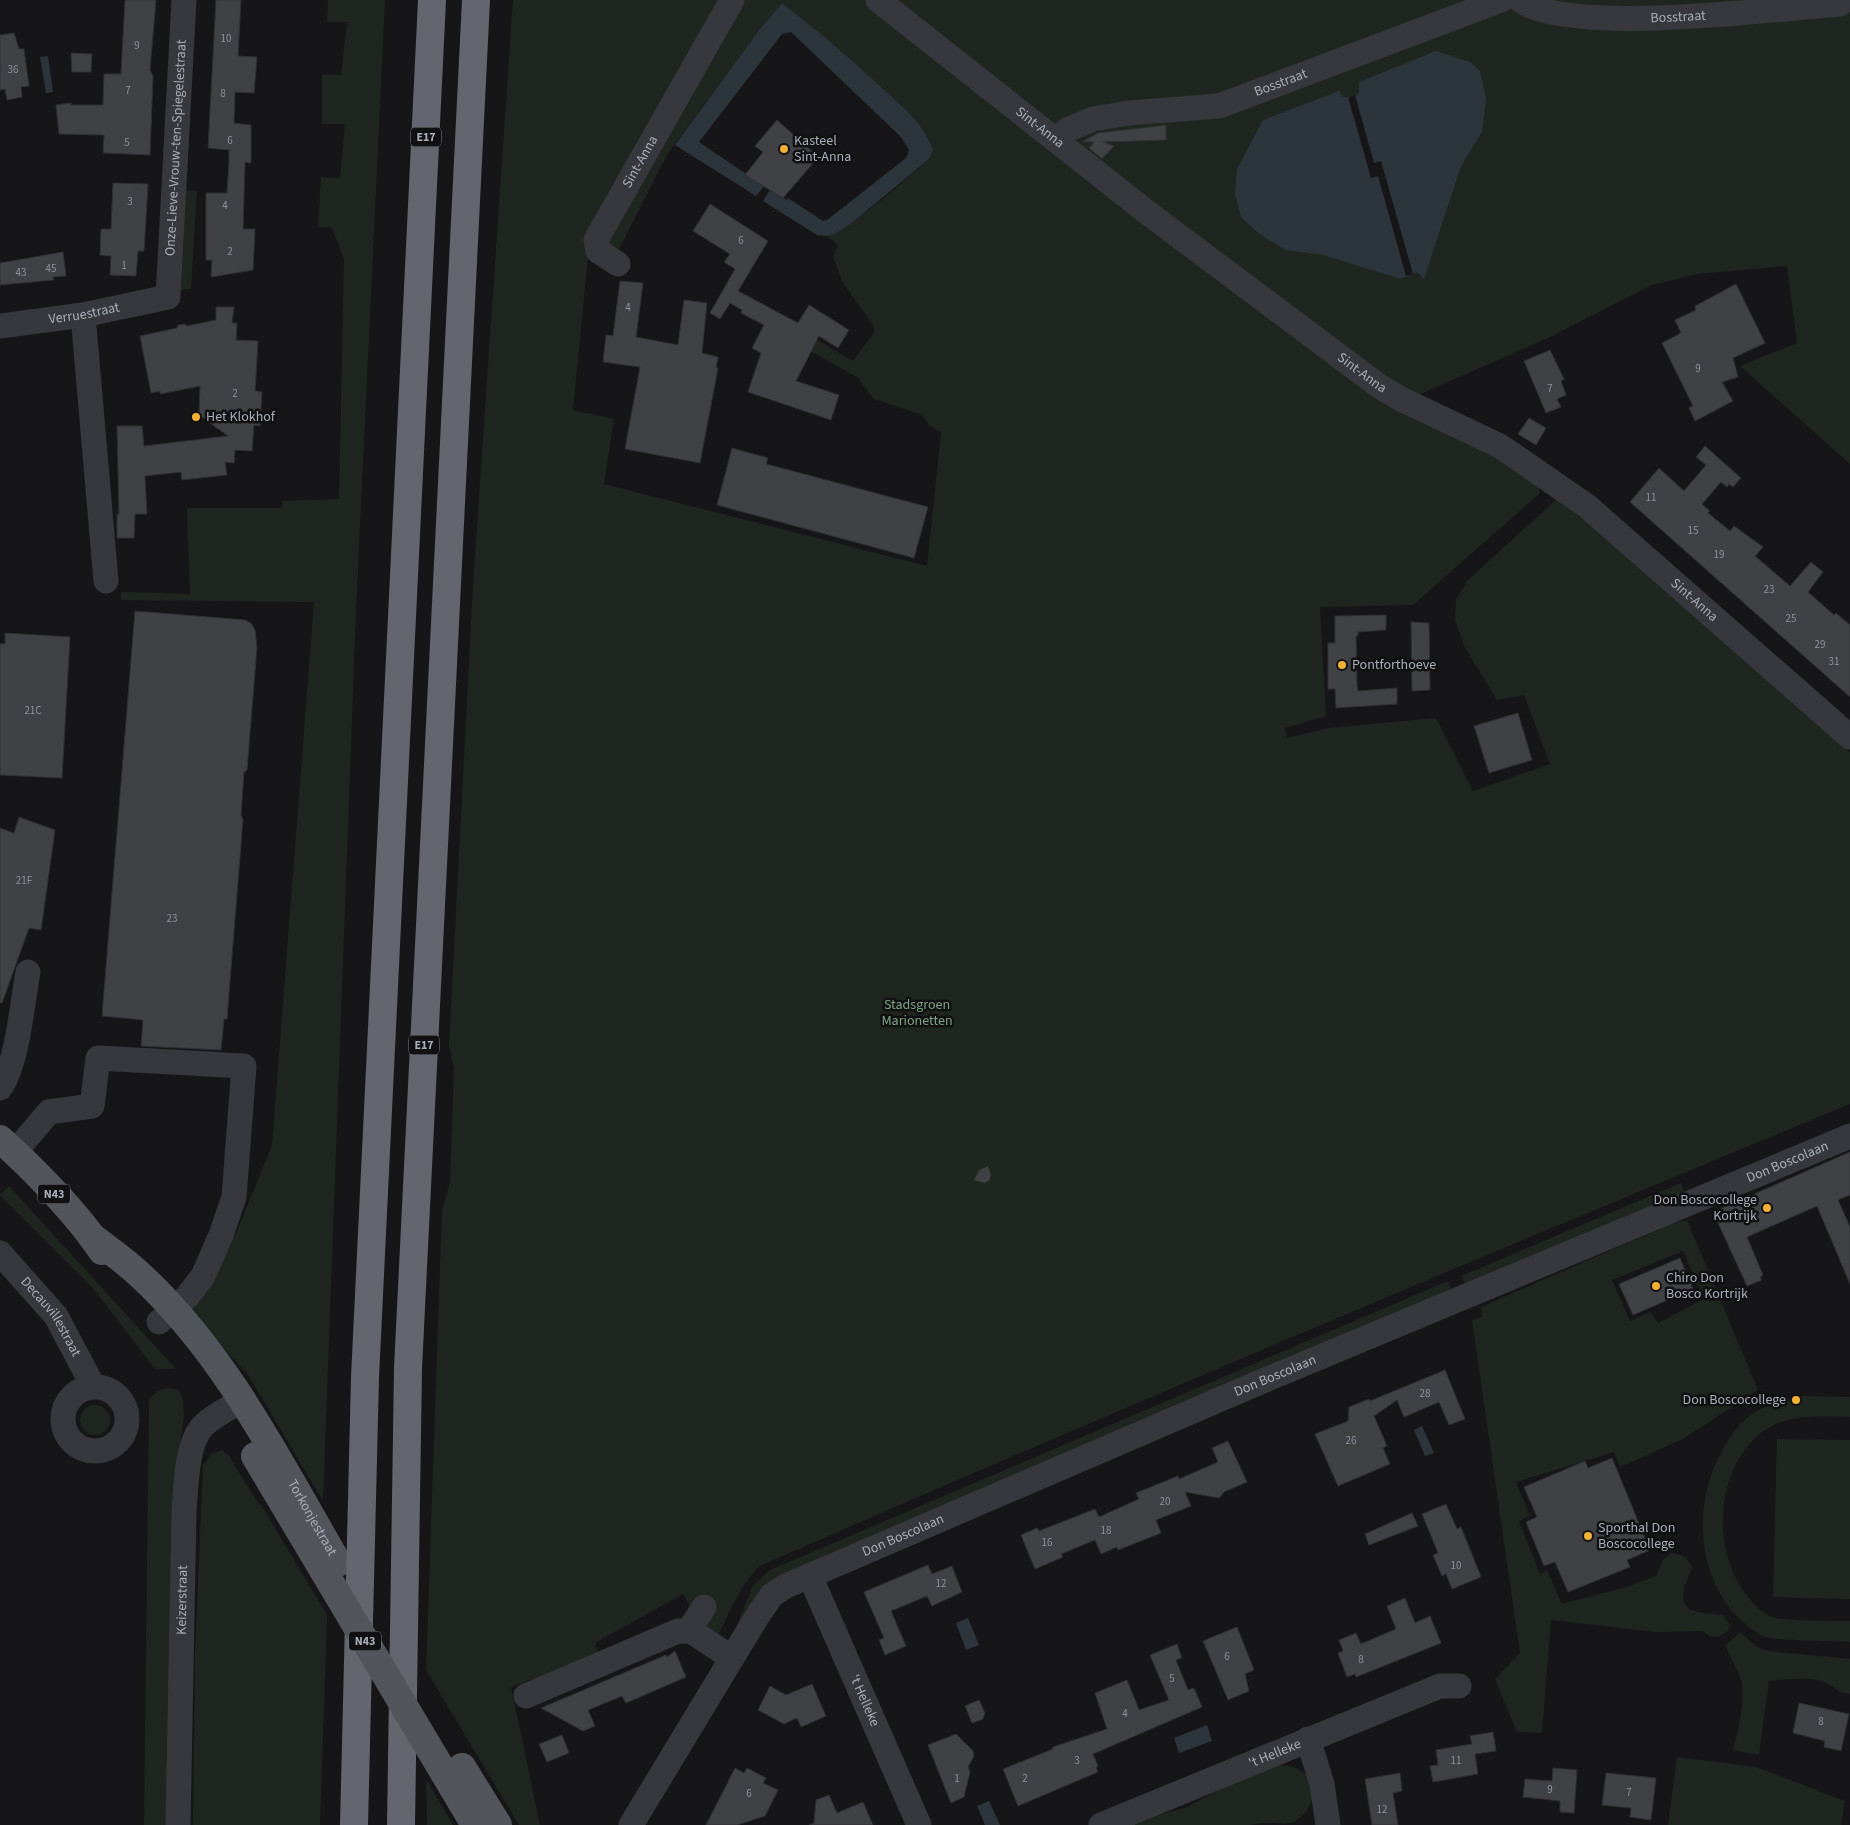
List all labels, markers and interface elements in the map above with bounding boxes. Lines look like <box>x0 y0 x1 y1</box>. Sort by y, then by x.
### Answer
street label: Bosstraat <box>1650 6 1707 28</box>
house number: 10 <box>221 31 231 46</box>
house number: 9 <box>134 38 140 53</box>
street label: Onze-Lieve-Vrouw-ten-Spiegelestraat <box>160 39 192 257</box>
house number: 36 <box>8 62 19 77</box>
street label: Bosstraat <box>1251 64 1310 102</box>
house number: 7 <box>125 83 131 98</box>
house number: 8 <box>220 86 226 101</box>
street label: Sint-Anna <box>1011 102 1068 153</box>
road number: E17 <box>411 128 441 146</box>
place label: Kasteel Sint-Anna <box>794 131 851 167</box>
street label: Sint-Anna <box>618 132 663 192</box>
house number: 6 <box>227 133 233 148</box>
house number: 5 <box>124 135 130 150</box>
marker: Kasteel Sint-Anna <box>778 143 790 155</box>
house number: 3 <box>127 194 133 209</box>
house number: 4 <box>222 198 228 213</box>
house number: 6 <box>738 233 744 248</box>
house number: 2 <box>227 244 233 259</box>
house number: 1 <box>121 258 127 273</box>
house number: 45 <box>46 261 56 276</box>
house number: 43 <box>16 265 26 280</box>
street label: Verruestraat <box>47 297 122 329</box>
house number: 4 <box>625 300 631 315</box>
street label: Sint-Anna <box>1333 348 1390 398</box>
house number: 9 <box>1695 361 1701 376</box>
house number: 7 <box>1547 381 1553 396</box>
house number: 2 <box>232 386 238 401</box>
place label: Het Klokhof <box>206 407 276 427</box>
marker: Het Klokhof <box>190 411 202 423</box>
house number: 11 <box>1646 490 1656 505</box>
house number: 15 <box>1688 523 1698 538</box>
house number: 19 <box>1714 547 1724 562</box>
street label: Sint-Anna <box>1666 574 1722 627</box>
house number: 23 <box>1764 582 1774 597</box>
house number: 25 <box>1786 611 1796 626</box>
house number: 29 <box>1815 637 1825 652</box>
house number: 31 <box>1829 654 1839 669</box>
place label: Pontforthoeve <box>1352 655 1436 675</box>
marker: Pontforthoeve <box>1336 659 1348 671</box>
house number: 21C <box>24 703 42 718</box>
house number: 21F <box>16 873 33 888</box>
house number: 23 <box>167 911 177 926</box>
park label: Stadsgroen Marionetten <box>881 995 953 1031</box>
road number: E17 <box>409 1036 439 1054</box>
street label: Don Boscolaan <box>1743 1136 1832 1188</box>
road number: N43 <box>38 1184 70 1204</box>
place label: Don Boscocollege Kortrijk <box>1654 1190 1757 1226</box>
marker: Don Boscocollege Kortrijk <box>1761 1202 1773 1214</box>
place label: Chiro Don Bosco Kortrijk <box>1666 1268 1748 1304</box>
street label: Decauvillestraat <box>16 1272 86 1361</box>
marker: Chiro Don Bosco Kortrijk <box>1650 1280 1662 1292</box>
street label: Don Boscolaan <box>1231 1350 1320 1402</box>
house number: 28 <box>1420 1386 1431 1401</box>
place label: Don Boscocollege <box>1683 1390 1786 1410</box>
marker: Don Boscocollege <box>1790 1394 1802 1406</box>
house number: 26 <box>1346 1433 1357 1448</box>
street label: Torkonjestraat <box>282 1476 342 1560</box>
house number: 20 <box>1160 1494 1170 1509</box>
street label: Don Boscolaan <box>859 1509 947 1562</box>
place label: Sporthal Don Boscocollege <box>1598 1518 1675 1554</box>
house number: 18 <box>1101 1523 1112 1538</box>
marker: Sporthal Don Boscocollege <box>1582 1530 1594 1542</box>
house number: 16 <box>1042 1535 1053 1550</box>
house number: 10 <box>1451 1558 1461 1573</box>
street label: Keizerstraat <box>172 1565 193 1635</box>
house number: 12 <box>936 1576 946 1591</box>
road number: N43 <box>349 1632 381 1650</box>
house number: 6 <box>1224 1649 1230 1664</box>
house number: 8 <box>1358 1652 1364 1667</box>
street label: 't Helleke <box>844 1671 885 1730</box>
house number: 5 <box>1169 1671 1175 1686</box>
house number: 4 <box>1122 1706 1128 1721</box>
house number: 8 <box>1818 1714 1824 1729</box>
street label: 't Helleke <box>1246 1734 1304 1773</box>
house number: 3 <box>1074 1753 1080 1768</box>
house number: 11 <box>1451 1753 1461 1768</box>
house number: 1 <box>954 1771 960 1786</box>
house number: 2 <box>1022 1771 1028 1786</box>
house number: 9 <box>1547 1782 1553 1797</box>
house number: 7 <box>1626 1785 1632 1800</box>
house number: 6 <box>746 1786 752 1801</box>
house number: 12 <box>1377 1802 1387 1817</box>

